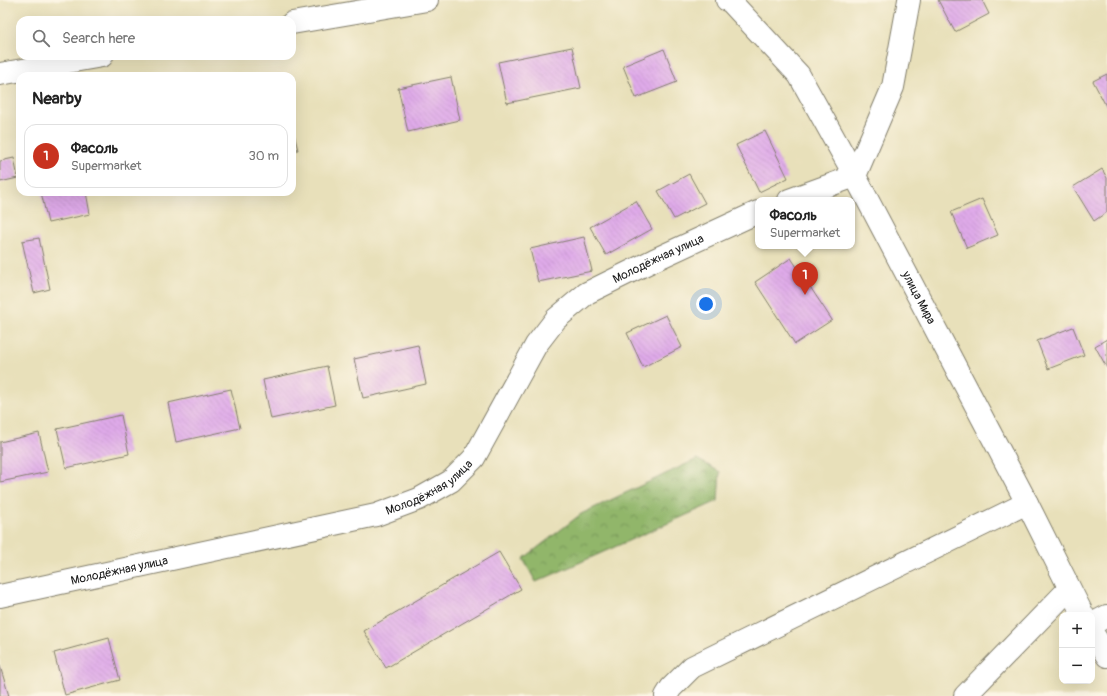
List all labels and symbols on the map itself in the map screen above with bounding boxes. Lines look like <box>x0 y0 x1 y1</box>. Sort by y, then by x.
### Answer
street label: Молодёжная улица <box>610 231 707 287</box>
pin: 1 <box>792 262 818 295</box>
street label: улица Мира <box>898 268 939 327</box>
your location <box>696 294 716 314</box>
street label: Молодёжная улица <box>384 456 476 519</box>
street label: Молодёжная улица <box>69 553 170 589</box>

